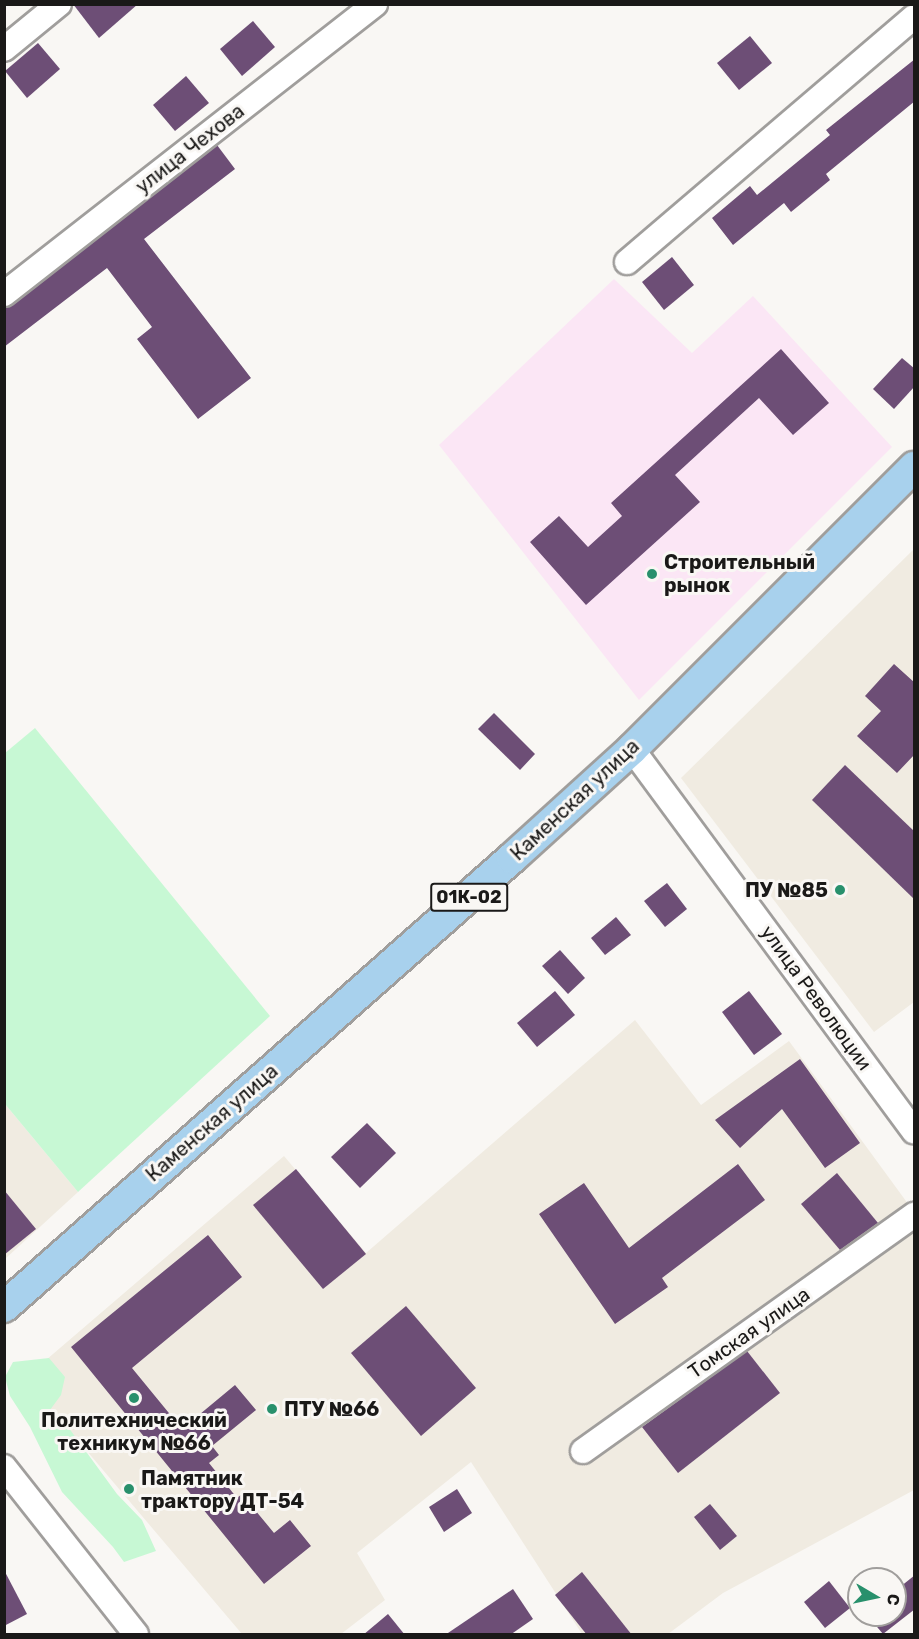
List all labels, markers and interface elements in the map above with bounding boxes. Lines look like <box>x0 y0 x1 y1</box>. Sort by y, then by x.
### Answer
street label: улица Чехова <box>131 99 249 199</box>
place label: Строительный рынок <box>664 550 815 597</box>
marker: Строительный рынок <box>645 567 659 581</box>
street label: Каменская улица <box>506 734 644 866</box>
place label: ПУ №85 <box>745 878 828 902</box>
road number: 01К-02 <box>430 882 508 912</box>
marker: ПУ №85 <box>833 883 847 897</box>
street label: улица Революции <box>755 921 877 1075</box>
street label: Каменская улица <box>141 1059 283 1187</box>
street label: Томская улица <box>684 1282 814 1384</box>
marker: Политехнический техникум №66 <box>127 1391 141 1405</box>
place label: ПТУ №66 <box>284 1397 379 1421</box>
marker: ПТУ №66 <box>265 1402 279 1416</box>
place label: Политехнический техникум №66 <box>41 1408 227 1455</box>
place label: Памятник трактору ДТ-54 <box>141 1466 304 1513</box>
marker: Памятник трактору ДТ-54 <box>122 1482 136 1496</box>
north arrow <box>847 1567 907 1627</box>
text: С <box>883 1593 904 1607</box>

